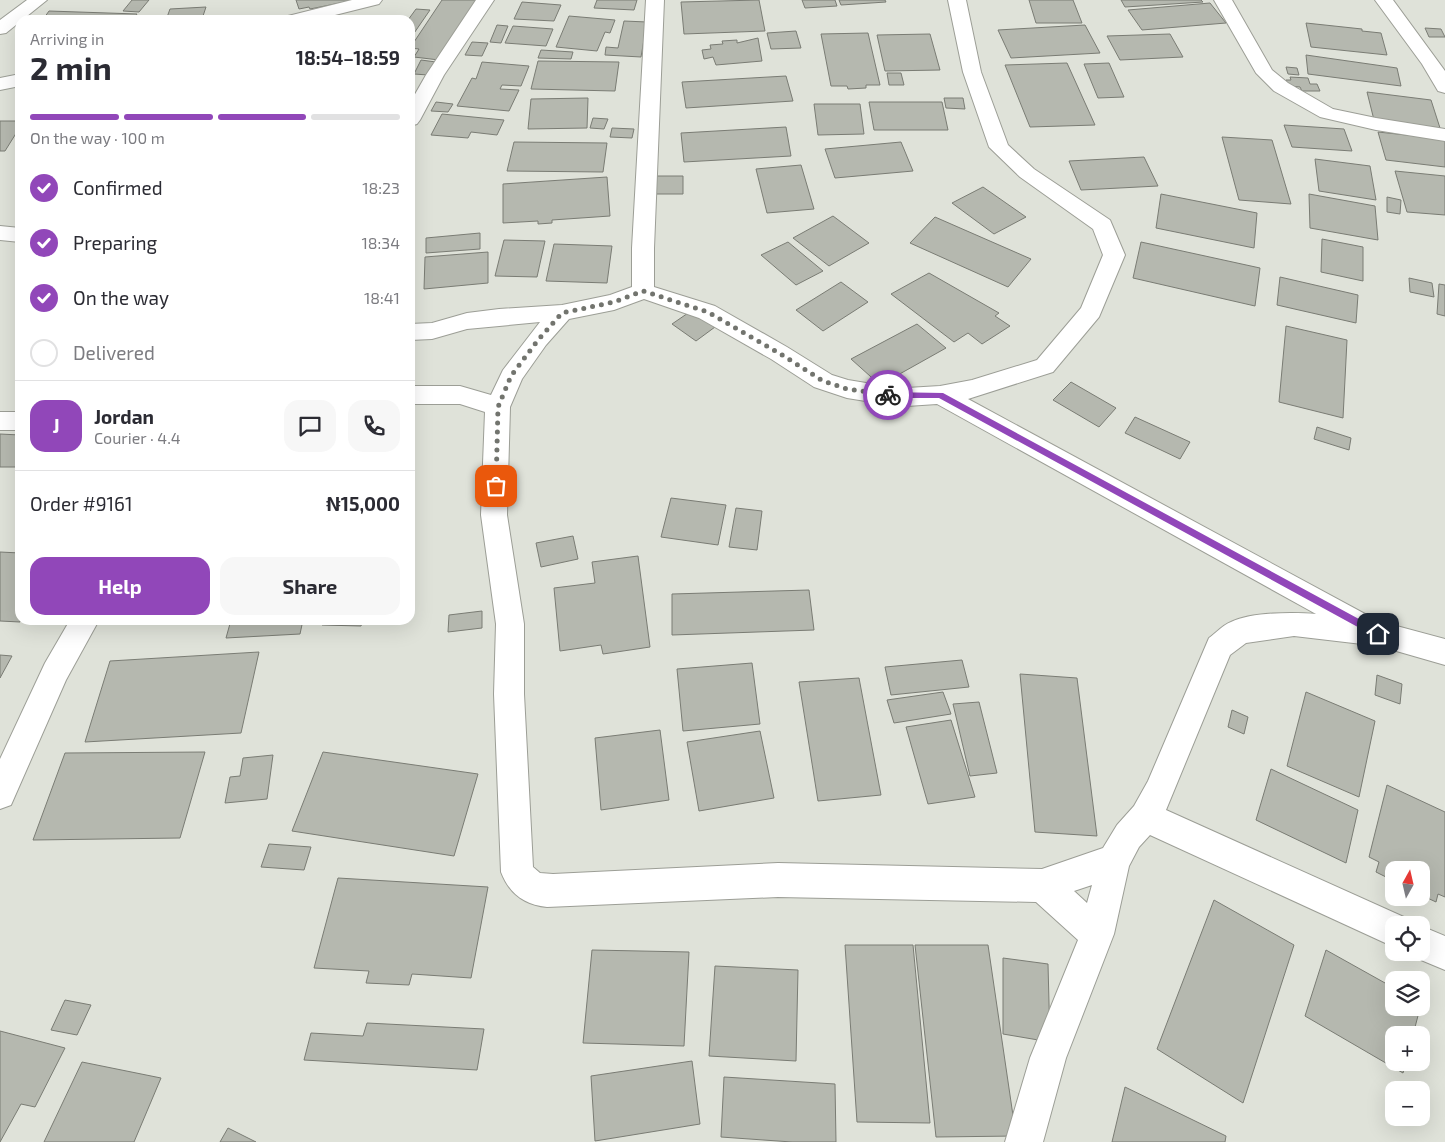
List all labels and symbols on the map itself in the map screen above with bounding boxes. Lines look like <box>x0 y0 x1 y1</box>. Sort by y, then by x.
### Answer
courier <box>863 370 913 420</box>
pin <box>475 465 517 507</box>
pin <box>1357 613 1399 655</box>
north arrow <box>1385 861 1430 906</box>

